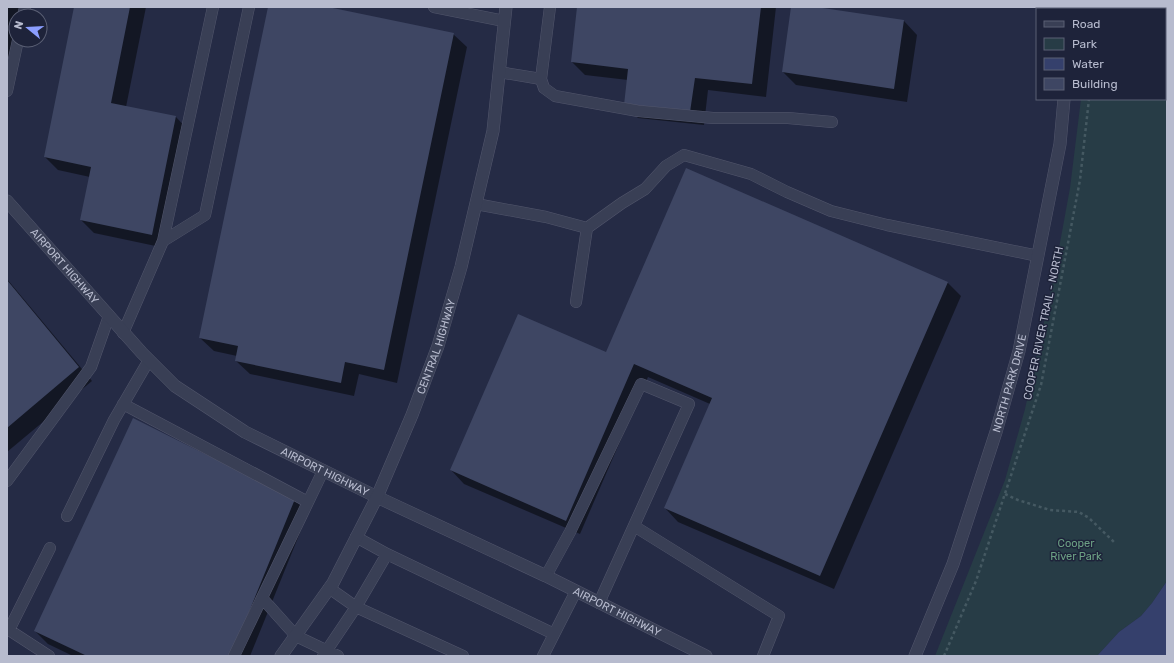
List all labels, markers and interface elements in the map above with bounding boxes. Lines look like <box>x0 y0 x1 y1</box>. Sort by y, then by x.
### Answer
north arrow <box>8 8 48 48</box>
legend <box>1036 8 1166 100</box>
text: Road <box>1072 17 1100 31</box>
text: N <box>12 19 26 31</box>
text: Park <box>1072 37 1098 51</box>
text: Water <box>1072 57 1104 71</box>
text: Building <box>1072 77 1118 91</box>
street label: AIRPORT HIGHWAY <box>27 226 101 307</box>
street label: COOPER RIVER TRAIL - NORTH <box>1021 245 1066 401</box>
street label: CENTRAL HIGHWAY <box>414 298 458 396</box>
street label: NORTH PARK DRIVE <box>990 333 1029 434</box>
street label: AIRPORT HIGHWAY <box>279 445 371 499</box>
park label: Cooper River Park <box>1050 537 1102 563</box>
street label: AIRPORT HIGHWAY <box>571 585 663 639</box>

